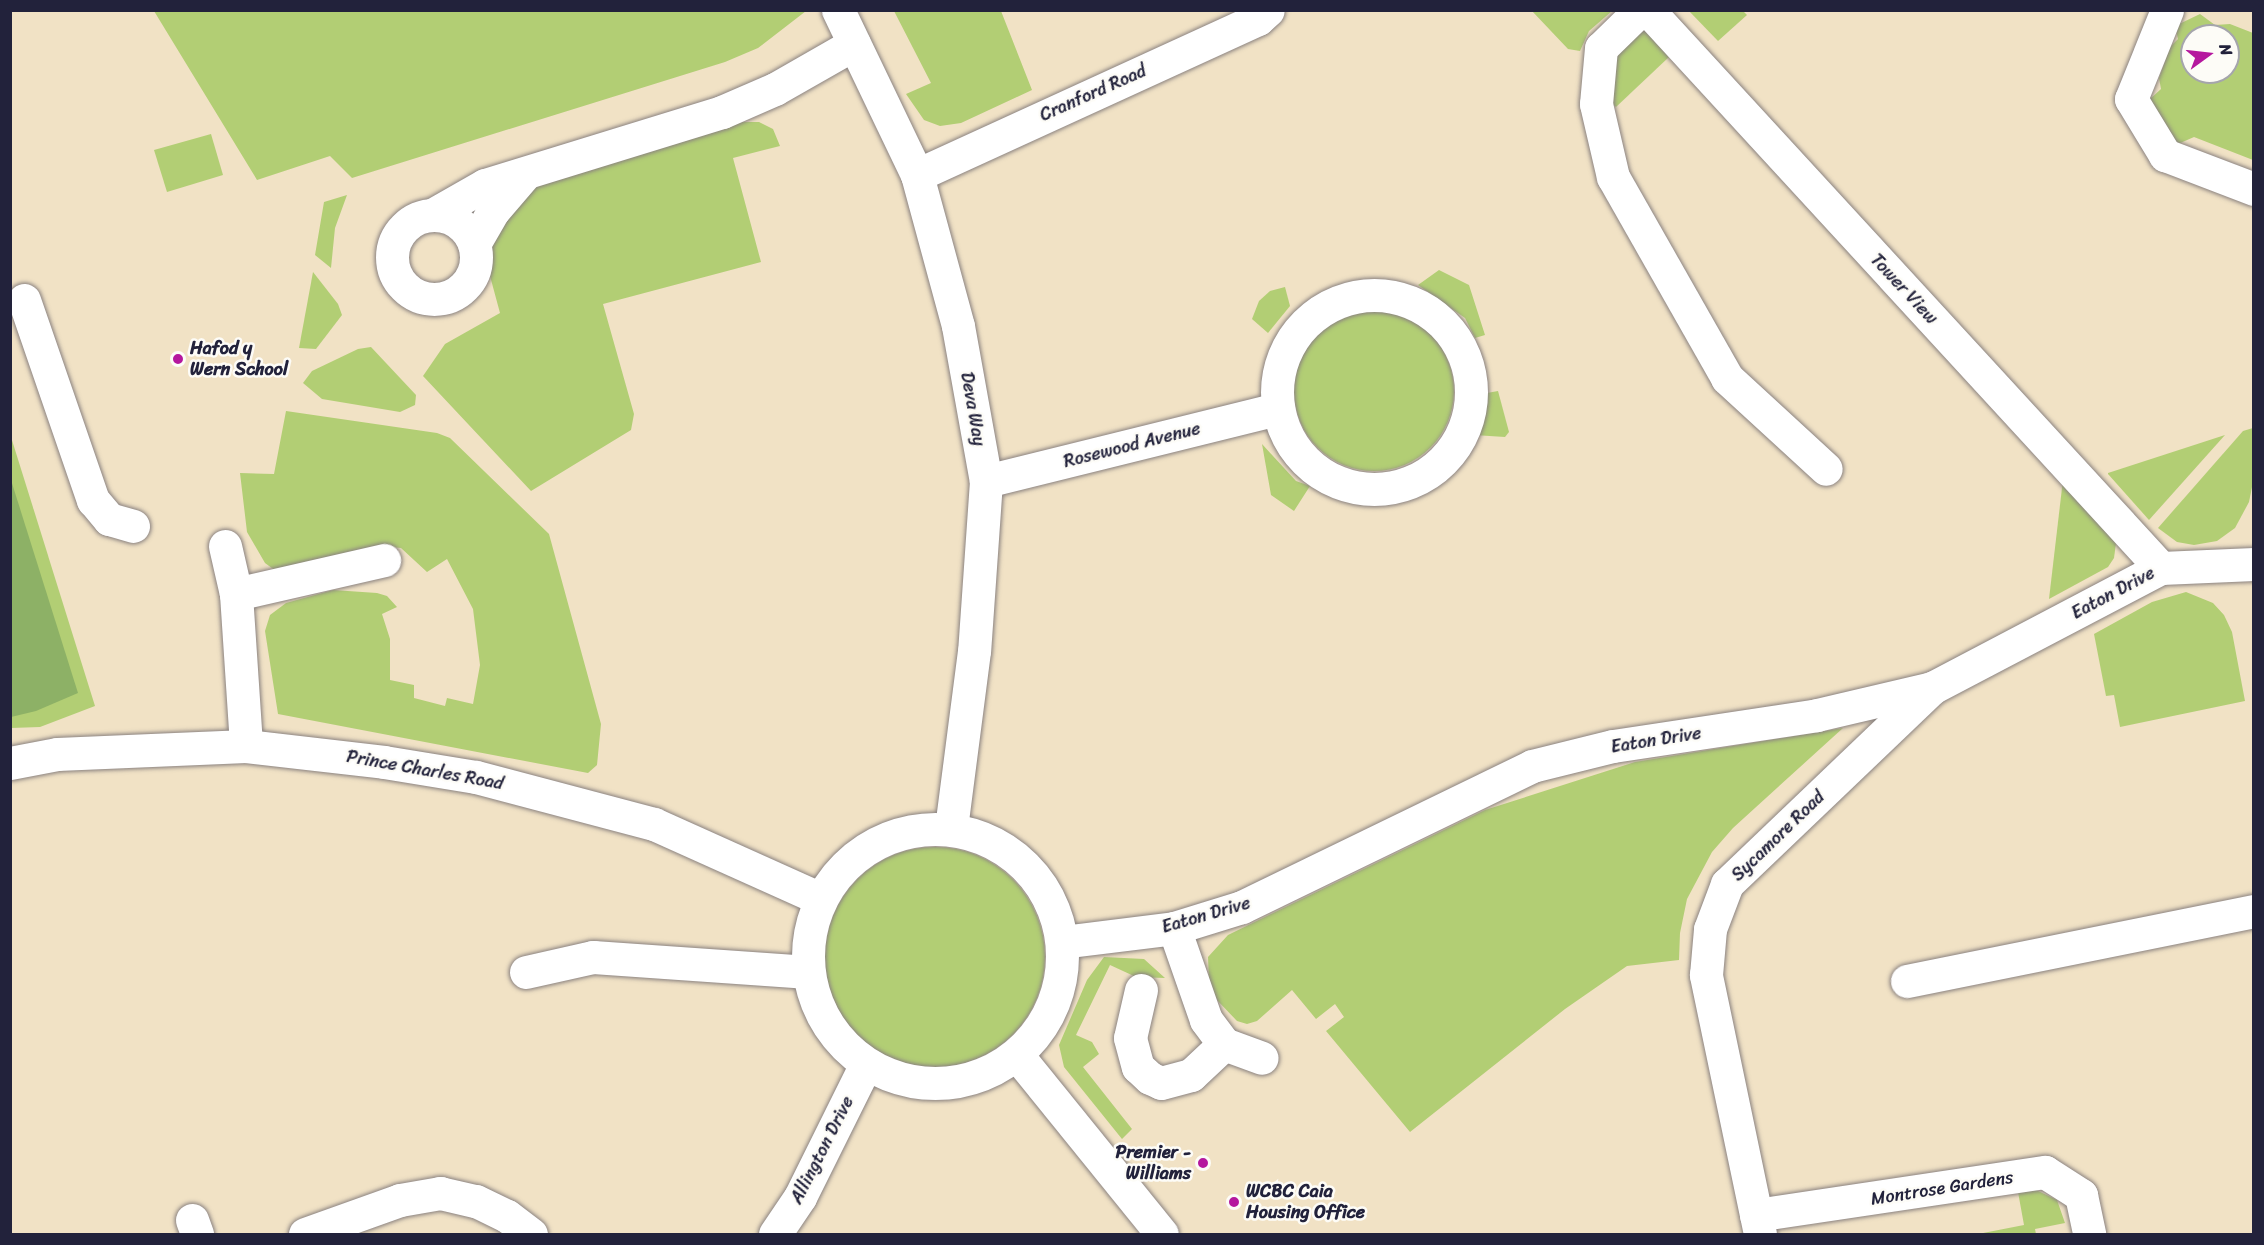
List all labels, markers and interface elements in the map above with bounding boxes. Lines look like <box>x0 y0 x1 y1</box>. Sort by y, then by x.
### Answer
north arrow <box>2180 24 2240 84</box>
text: N <box>2210 41 2241 59</box>
street label: Cranford Road <box>1036 60 1150 126</box>
street label: Tower View <box>1866 249 1942 329</box>
place label: Hafod y Wern School <box>190 338 288 380</box>
marker: Hafod y Wern School <box>171 352 185 366</box>
street label: Deva Way <box>956 371 990 447</box>
street label: Rosewood Avenue <box>1062 418 1202 472</box>
street label: Eaton Drive <box>2068 562 2158 624</box>
street label: Eaton Drive <box>1609 722 1703 758</box>
street label: Prince Charles Road <box>345 746 505 794</box>
street label: Sycamore Road <box>1727 786 1829 886</box>
street label: Eaton Drive <box>1159 892 1253 938</box>
street label: Allington Drive <box>786 1092 858 1208</box>
place label: Premier - Williams <box>1116 1142 1191 1184</box>
marker: Premier - Williams <box>1196 1156 1210 1170</box>
street label: Montrose Gardens <box>1869 1166 2015 1210</box>
place label: WCBC Caia Housing Office <box>1246 1181 1365 1224</box>
marker: WCBC Caia Housing Office <box>1227 1195 1241 1209</box>

